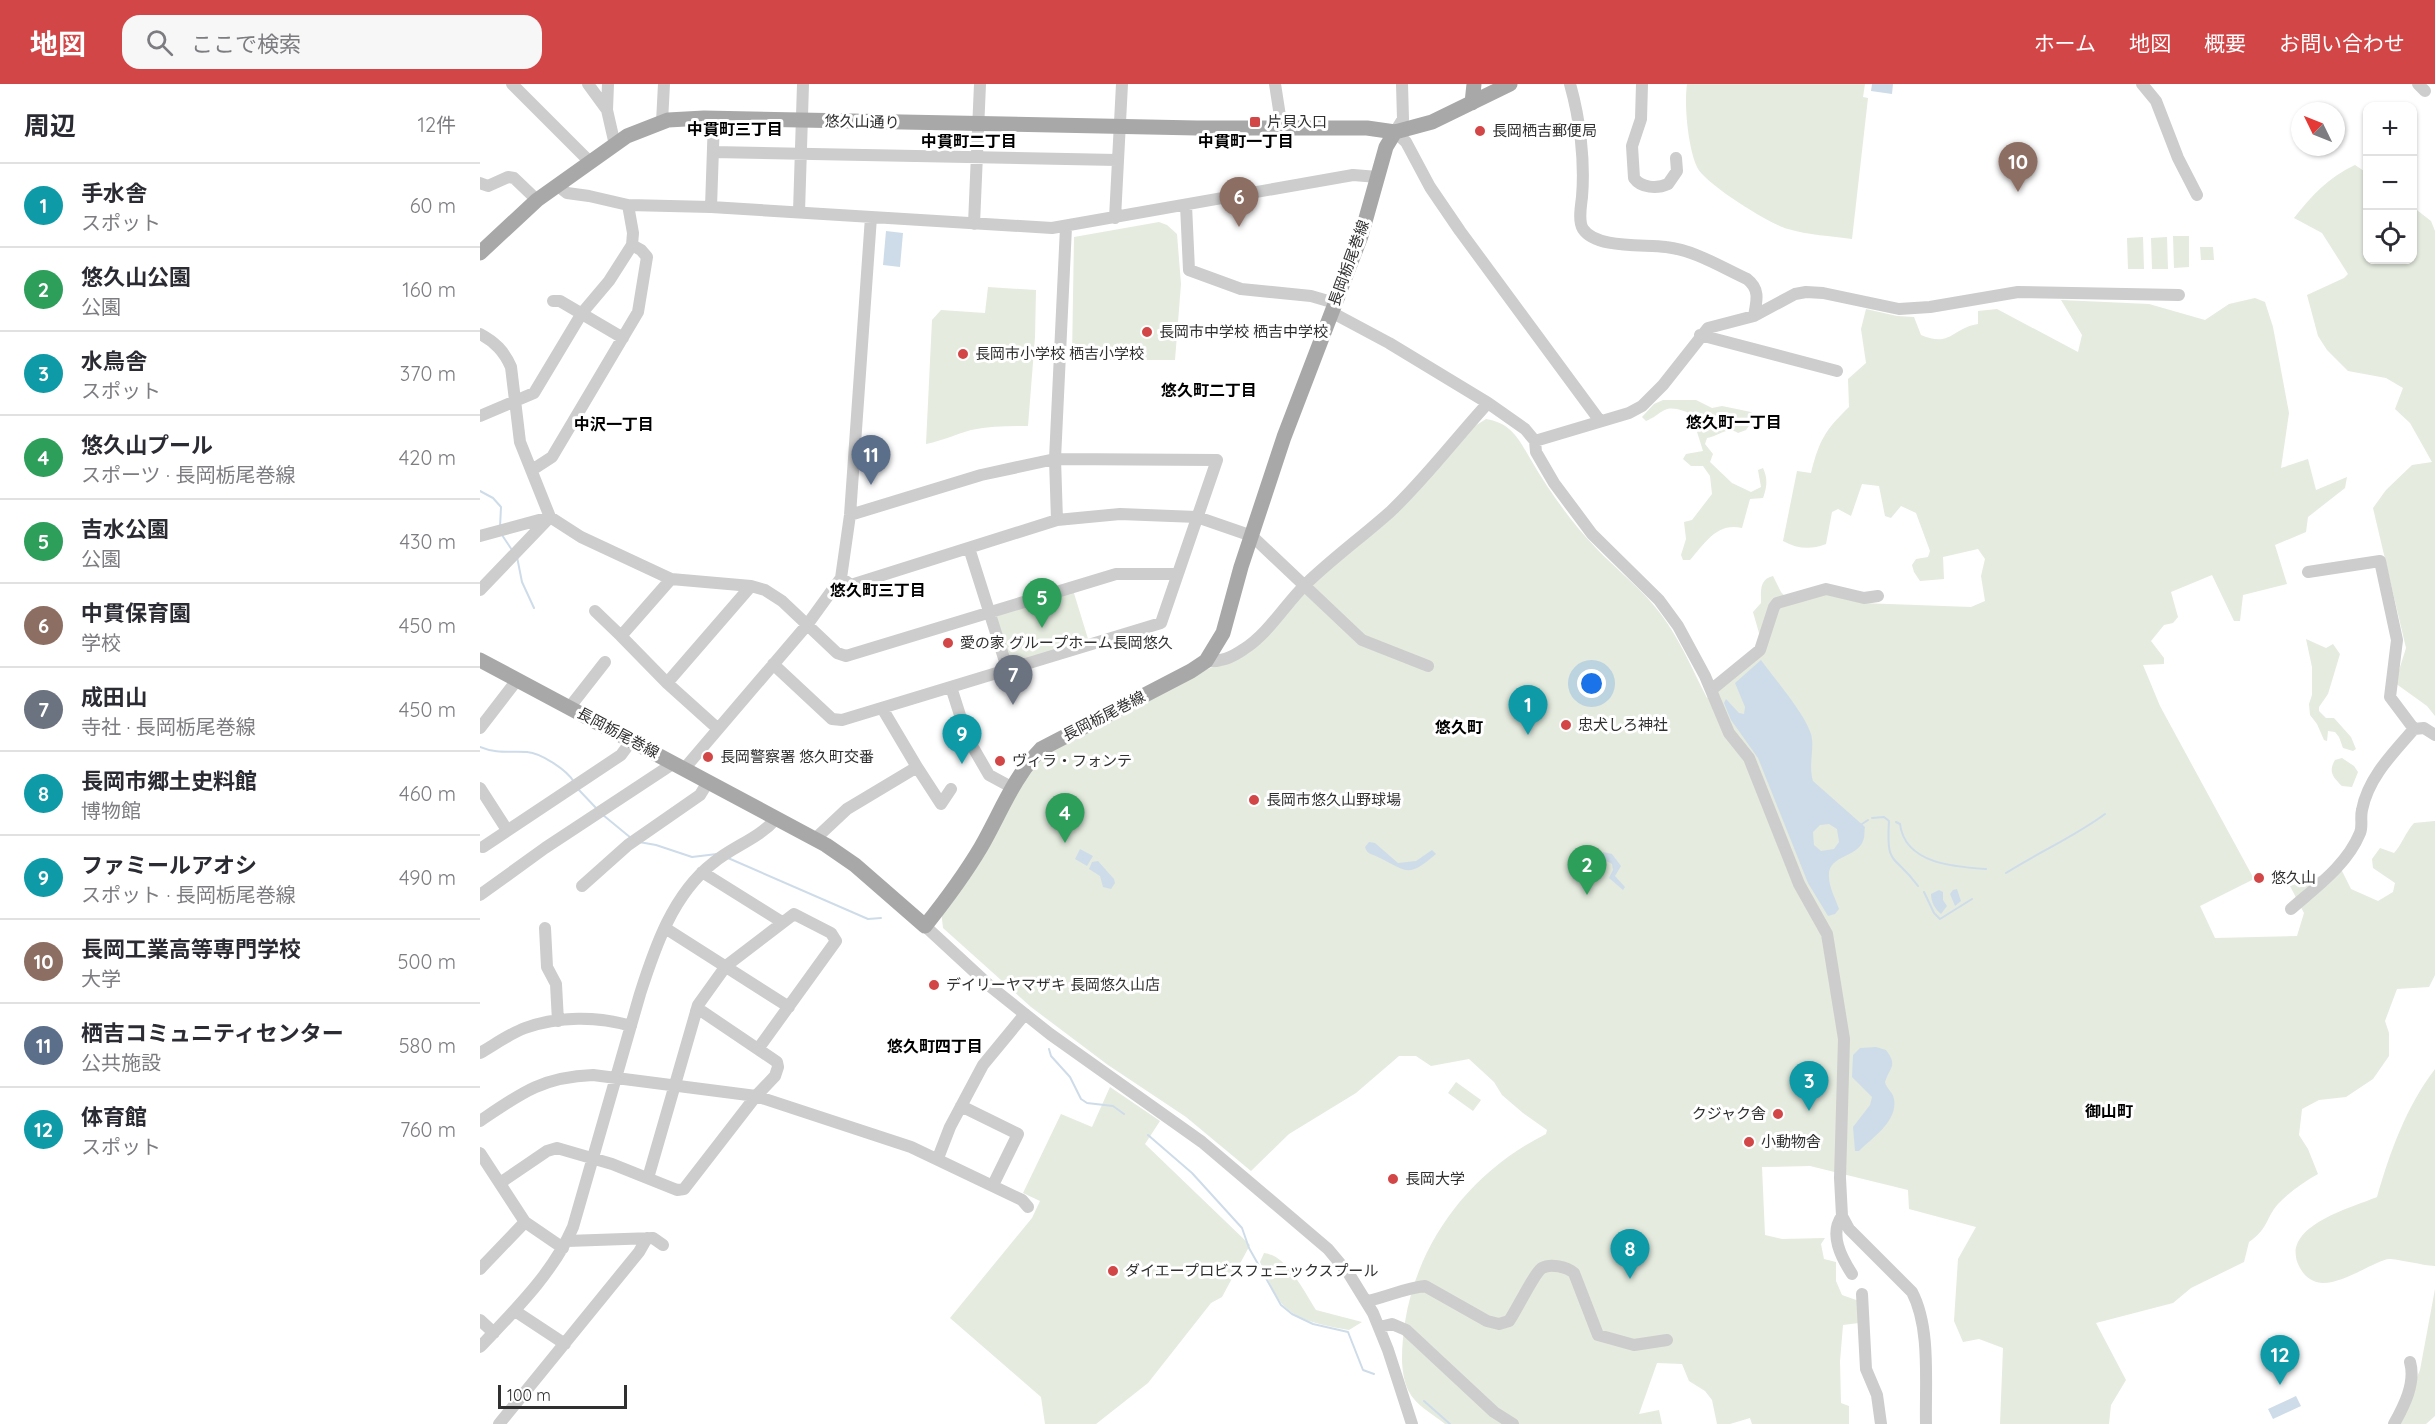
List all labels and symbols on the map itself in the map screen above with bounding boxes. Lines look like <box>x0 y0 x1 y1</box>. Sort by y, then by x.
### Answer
north arrow <box>2291 102 2345 156</box>
street label: 悠久山通り <box>824 111 900 132</box>
place label: 片貝入口 <box>1267 112 1327 131</box>
marker: 片貝入口 <box>1248 115 1262 129</box>
district label: 中貫町三丁目 <box>687 119 783 139</box>
place label: 長岡栖吉郵便局 <box>1492 121 1597 140</box>
marker: 長岡栖吉郵便局 <box>1473 124 1487 138</box>
district label: 中貫町二丁目 <box>921 131 1017 151</box>
district label: 中貫町一丁目 <box>1198 131 1294 151</box>
pin: 10 <box>1998 142 2038 192</box>
pin: 6 <box>1220 178 1258 227</box>
street label: 長岡栃尾巻線 <box>1324 217 1373 308</box>
place label: 長岡市中学校 栖吉中学校 <box>1159 322 1328 341</box>
marker: 長岡市中学校 栖吉中学校 <box>1140 325 1154 339</box>
place label: 長岡市小学校 栖吉小学校 <box>975 344 1144 363</box>
marker: 長岡市小学校 栖吉小学校 <box>956 347 970 361</box>
district label: 悠久町二丁目 <box>1161 380 1257 400</box>
district label: 悠久町一丁目 <box>1686 412 1782 432</box>
district label: 中沢一丁目 <box>574 414 654 434</box>
pin: 11 <box>852 436 890 485</box>
pin: 5 <box>1022 578 1062 628</box>
district label: 悠久町三丁目 <box>830 580 926 600</box>
place label: 愛の家 グループホーム長岡悠久 <box>960 633 1173 652</box>
marker: 愛の家 グループホーム長岡悠久 <box>941 636 955 650</box>
pin: 7 <box>994 656 1032 705</box>
your location <box>1577 669 1606 698</box>
pin: 1 <box>1508 686 1548 735</box>
street label: 長岡栃尾巻線 <box>1059 687 1148 744</box>
street label: 長岡栃尾巻線 <box>574 703 662 762</box>
pin: 9 <box>942 714 982 764</box>
place label: 忠犬しろ神社 <box>1578 715 1668 734</box>
district label: 悠久町 <box>1435 717 1483 737</box>
marker: 忠犬しろ神社 <box>1559 718 1573 732</box>
place label: 長岡警察署 悠久町交番 <box>720 747 874 766</box>
marker: 長岡警察署 悠久町交番 <box>701 750 715 764</box>
place label: ヴィラ・フォンテ <box>1012 751 1132 770</box>
marker: ヴィラ・フォンテ <box>993 754 1007 768</box>
place label: 長岡市悠久山野球場 <box>1266 790 1401 809</box>
marker: 長岡市悠久山野球場 <box>1247 793 1261 807</box>
pin: 4 <box>1046 794 1084 843</box>
pin: 2 <box>1568 846 1606 895</box>
place label: 悠久山 <box>2271 868 2316 887</box>
marker: 悠久山 <box>2252 871 2266 885</box>
place label: デイリーヤマザキ 長岡悠久山店 <box>946 975 1160 994</box>
marker: デイリーヤマザキ 長岡悠久山店 <box>927 978 941 992</box>
district label: 悠久町四丁目 <box>887 1036 983 1056</box>
pin: 3 <box>1790 1062 1828 1111</box>
district label: 御山町 <box>2085 1101 2133 1121</box>
place label: クジャク舎 <box>1692 1104 1766 1123</box>
marker: クジャク舎 <box>1771 1107 1785 1121</box>
place label: 小動物舎 <box>1761 1132 1821 1151</box>
marker: 小動物舎 <box>1742 1135 1756 1149</box>
place label: 長岡大学 <box>1405 1169 1465 1188</box>
marker: 長岡大学 <box>1386 1172 1400 1186</box>
pin: 8 <box>1610 1230 1650 1279</box>
place label: ダイエープロビスフェニックスプール <box>1125 1261 1379 1280</box>
marker: ダイエープロビスフェニックスプール <box>1106 1264 1120 1278</box>
pin: 12 <box>2260 1336 2300 1385</box>
scale bar <box>498 1382 627 1410</box>

